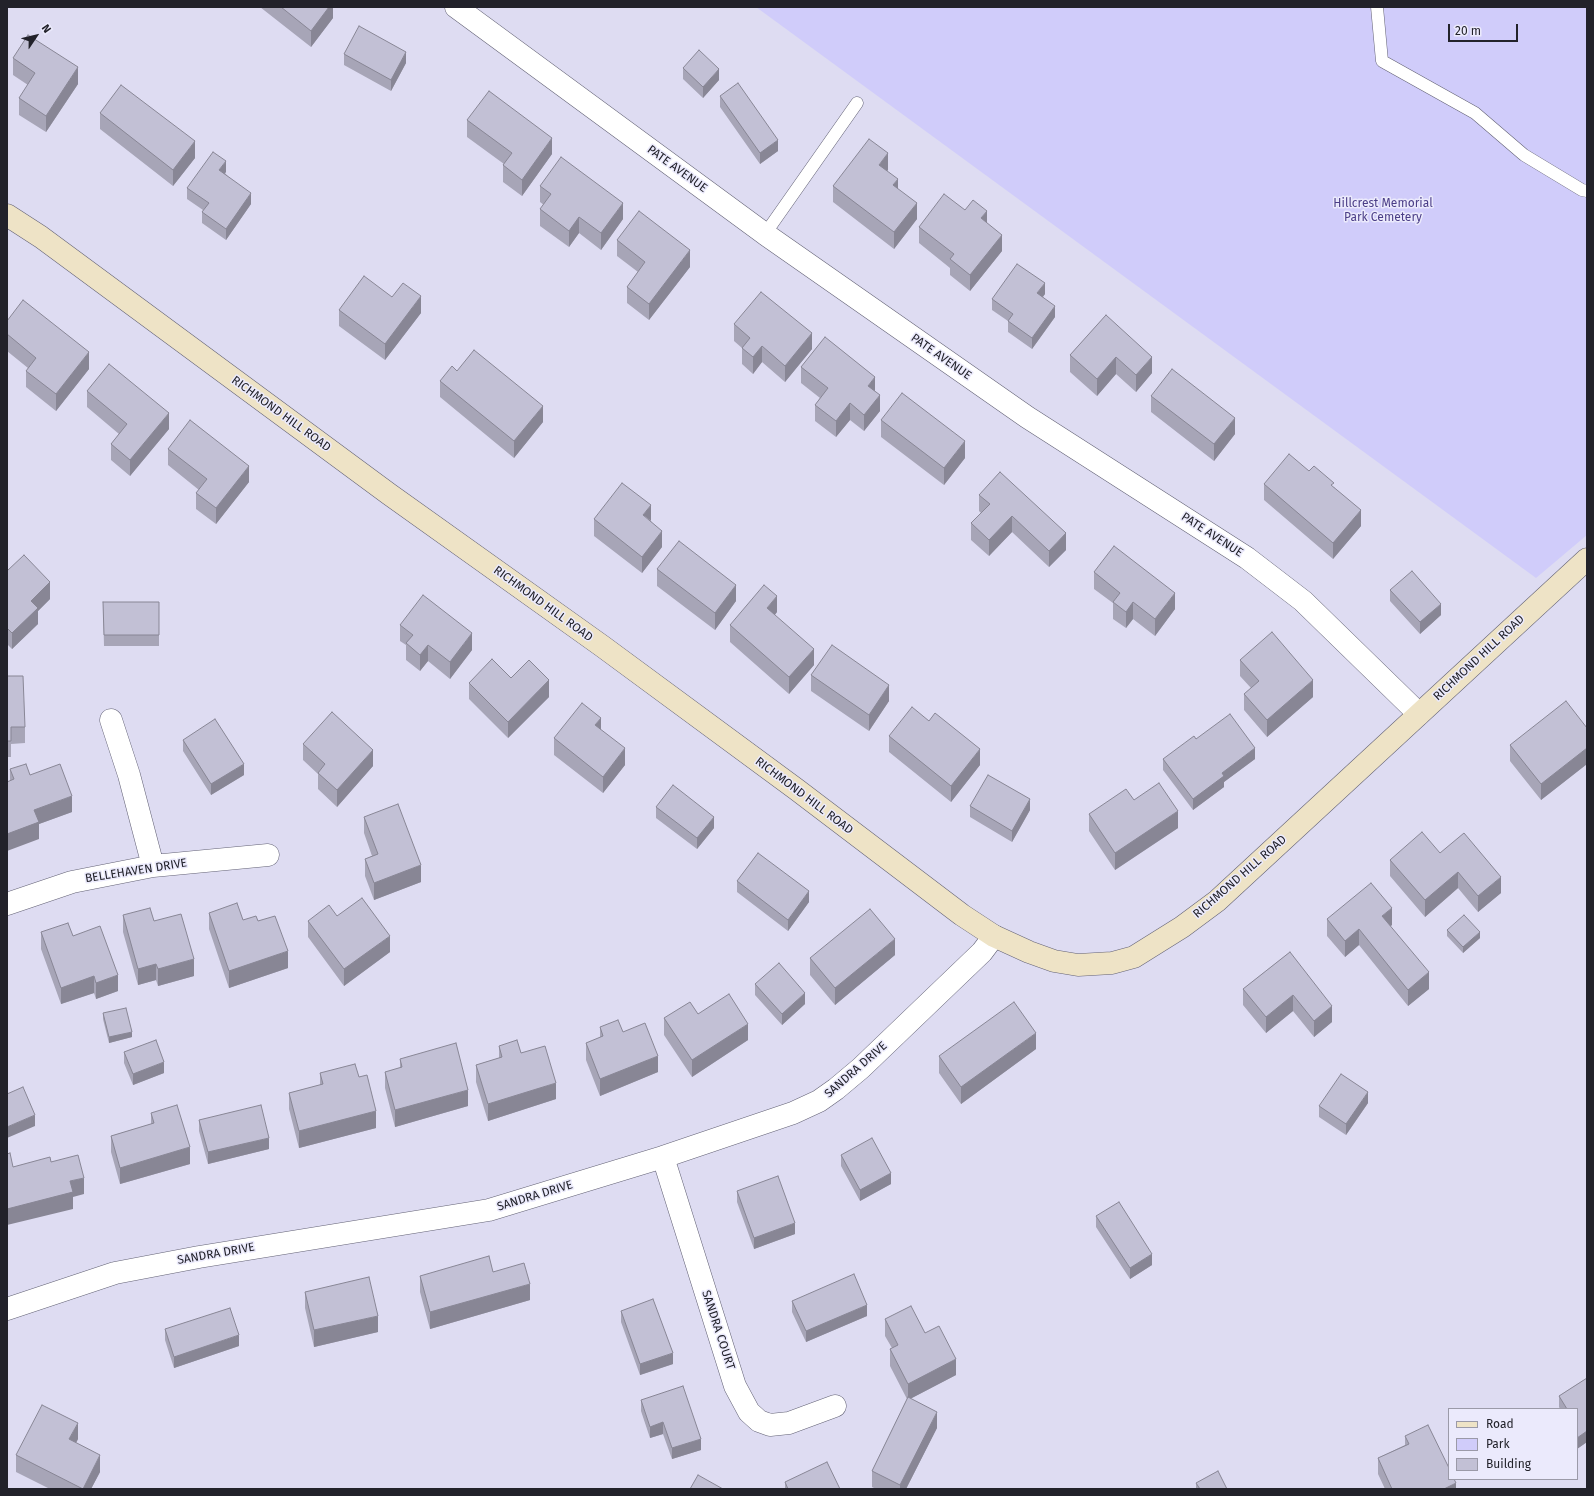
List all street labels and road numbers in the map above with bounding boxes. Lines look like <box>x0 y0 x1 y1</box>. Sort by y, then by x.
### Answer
street label: PATE AVENUE <box>644 142 710 196</box>
street label: PATE AVENUE <box>908 331 974 383</box>
street label: RICHMOND HILL ROAD <box>229 373 333 455</box>
street label: PATE AVENUE <box>1178 510 1246 560</box>
street label: RICHMOND HILL ROAD <box>491 563 595 645</box>
street label: RICHMOND HILL ROAD <box>1431 612 1527 704</box>
street label: RICHMOND HILL ROAD <box>752 754 856 838</box>
street label: RICHMOND HILL ROAD <box>1190 833 1290 921</box>
street label: BELLEHAVEN DRIVE <box>84 856 188 886</box>
street label: SANDRA DRIVE <box>822 1039 890 1101</box>
street label: SANDRA DRIVE <box>495 1178 575 1214</box>
street label: SANDRA DRIVE <box>176 1240 256 1268</box>
street label: SANDRA COURT <box>698 1289 738 1371</box>

